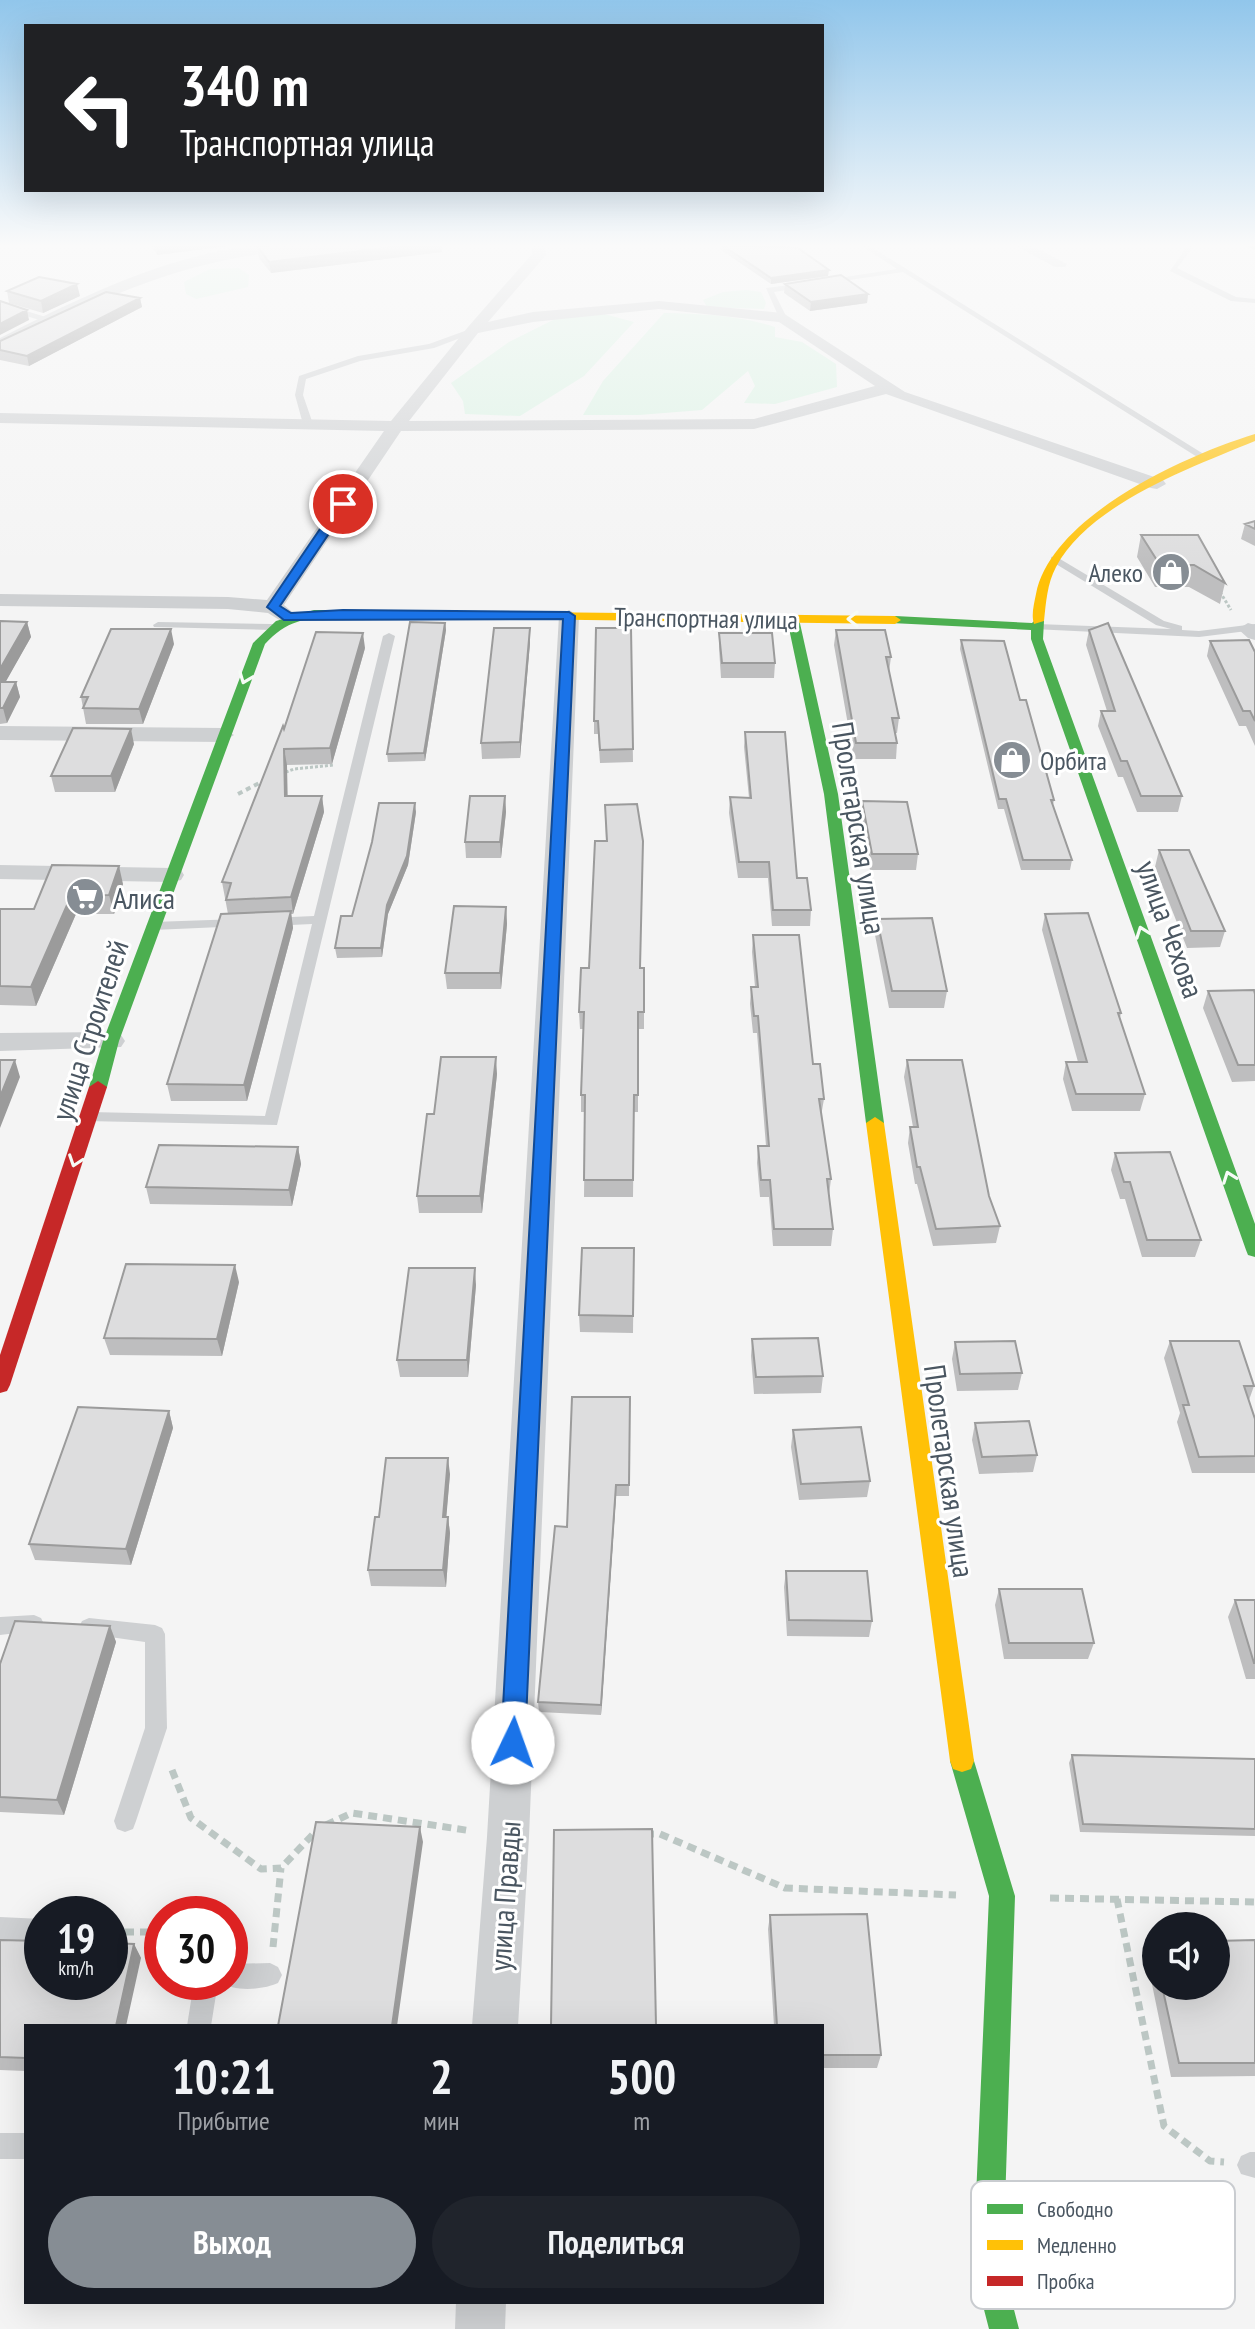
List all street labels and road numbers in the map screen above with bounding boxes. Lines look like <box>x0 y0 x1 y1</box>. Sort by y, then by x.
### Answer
street label: Транспортная улица <box>614 600 798 636</box>
street label: Пролетарская улица <box>824 719 896 937</box>
street label: улица Чехова <box>1128 855 1214 1003</box>
street label: улица Строителей <box>41 935 137 1125</box>
street label: Пролетарская улица <box>916 1362 984 1580</box>
street label: улица Правды <box>479 1820 529 1972</box>

